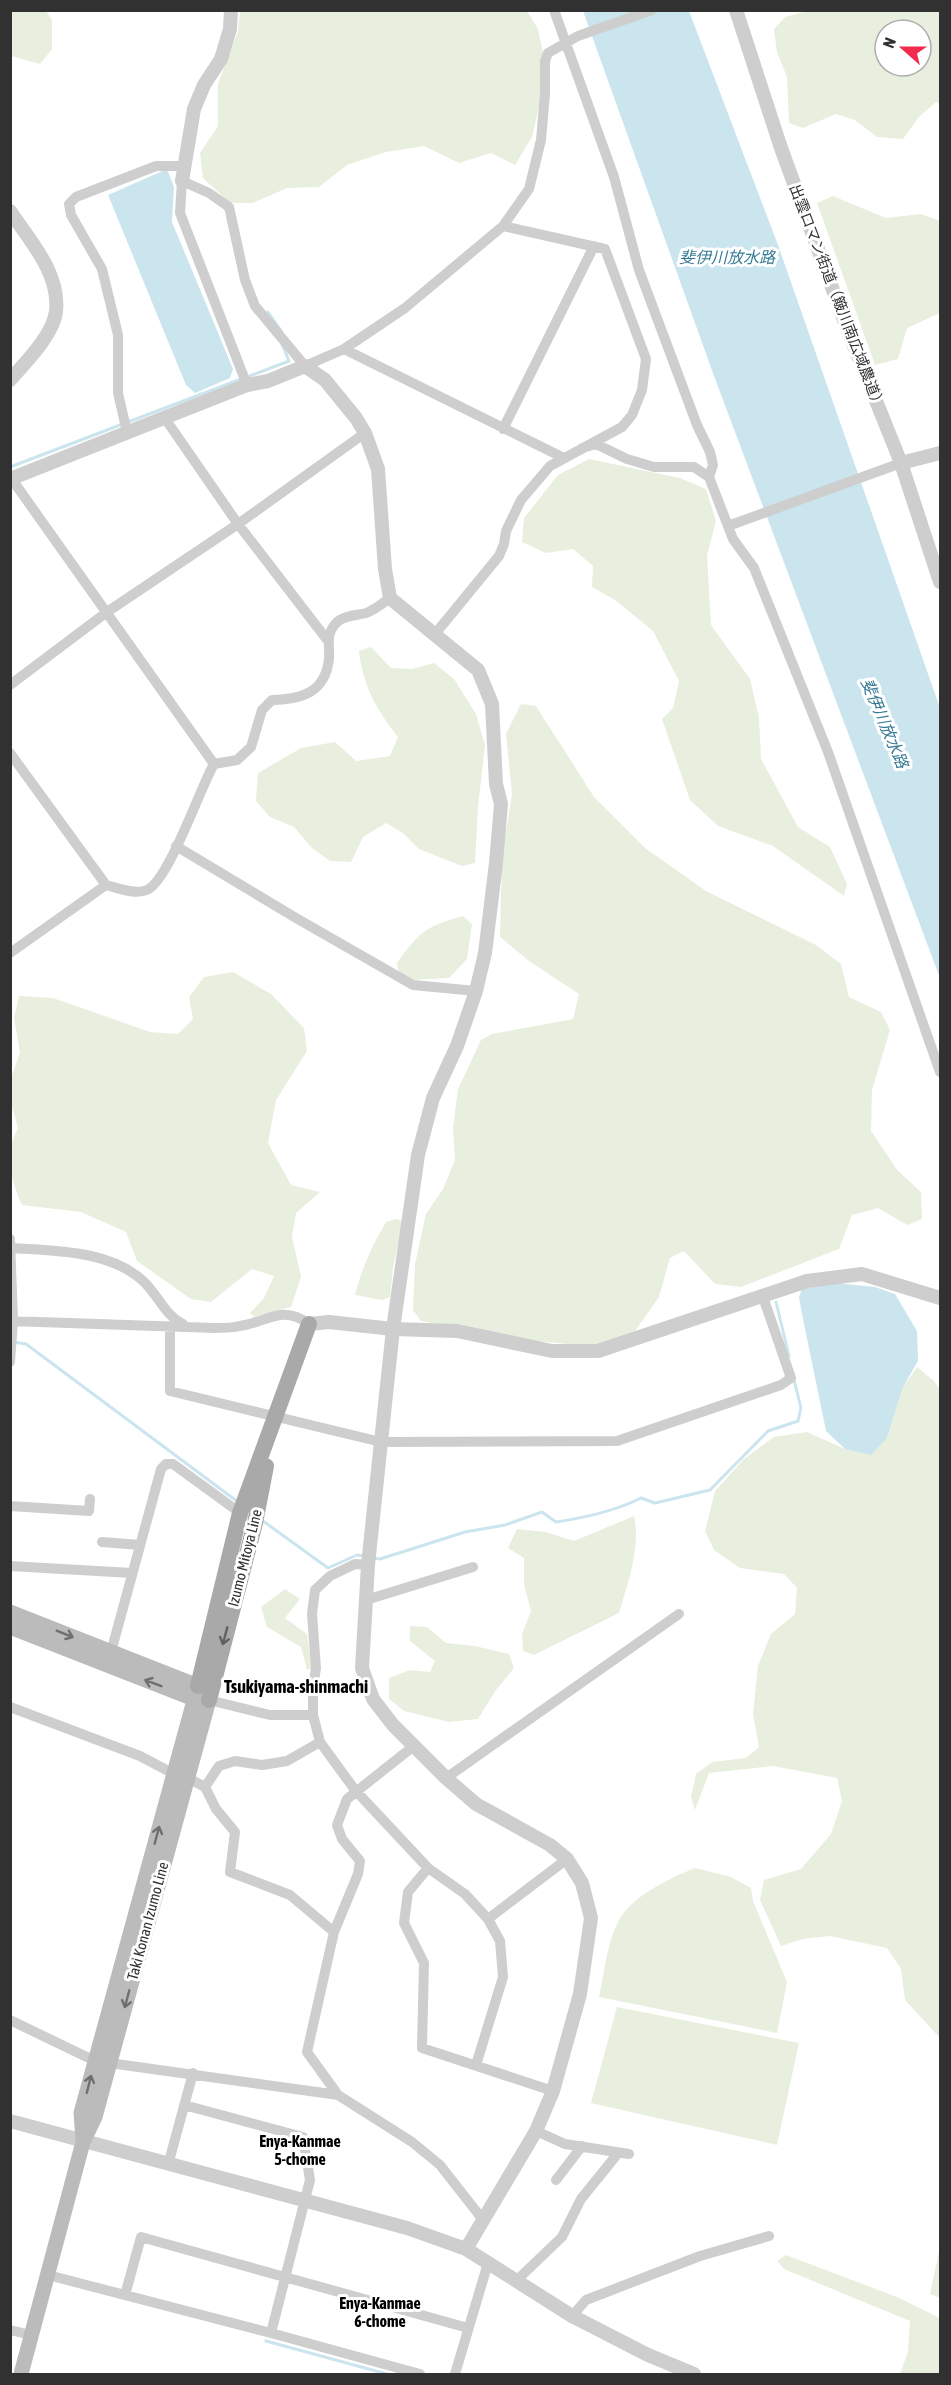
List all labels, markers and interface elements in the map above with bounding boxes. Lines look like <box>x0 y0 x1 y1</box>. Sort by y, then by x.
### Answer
north arrow <box>873 18 933 78</box>
text: N <box>879 35 899 50</box>
street label: 出雲ロマン街道（簸川南広域農道） <box>787 182 888 412</box>
water label: 斐伊川放水路 <box>679 248 777 266</box>
water label: 斐伊川放水路 <box>858 675 913 773</box>
street label: Izumo Mitoya Line <box>224 1507 265 1608</box>
one-way arrow <box>219 1626 231 1645</box>
one-way arrow <box>55 1629 74 1640</box>
district label: Tsukiyama-shinmachi <box>224 1676 368 1697</box>
one-way arrow <box>144 1677 163 1688</box>
one-way arrow <box>152 1826 163 1845</box>
street label: Taki Konan Izumo Line <box>124 1860 172 1982</box>
one-way arrow <box>121 1989 132 2008</box>
one-way arrow <box>83 2075 95 2094</box>
district label: Enya-Kanmae 5-chome <box>259 2132 341 2168</box>
district label: Enya-Kanmae 6-chome <box>339 2294 421 2330</box>

